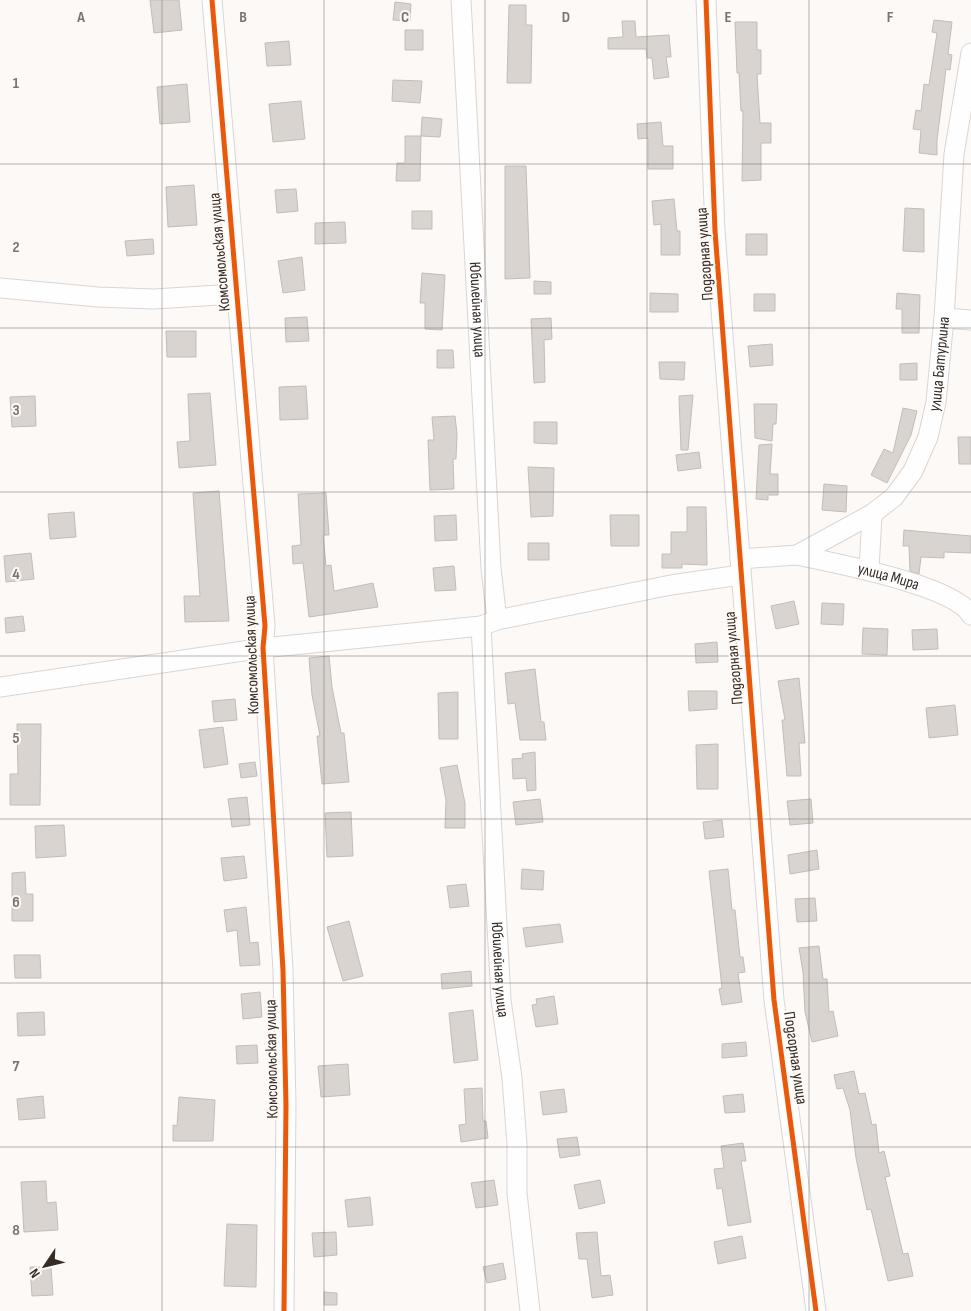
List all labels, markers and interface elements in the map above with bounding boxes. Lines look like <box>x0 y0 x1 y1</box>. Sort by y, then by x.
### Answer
text: A <box>76 8 85 27</box>
text: B <box>239 8 247 27</box>
text: C <box>401 8 409 27</box>
text: D <box>562 8 570 27</box>
text: E <box>725 8 732 27</box>
text: F <box>887 8 894 27</box>
text: 1 <box>13 74 20 93</box>
street label: Комсомольская улица <box>205 192 235 312</box>
street label: Подгорная улица <box>692 207 718 301</box>
text: 2 <box>12 238 20 257</box>
street label: Юбилейная улица <box>465 261 489 358</box>
street label: улица Батурлина <box>925 316 954 413</box>
text: 3 <box>12 401 20 420</box>
street label: улица Мира <box>856 559 922 594</box>
text: 4 <box>12 565 20 584</box>
street label: Комсомольская улица <box>240 595 264 715</box>
street label: Подгорная улица <box>720 611 748 705</box>
text: 5 <box>12 729 20 748</box>
text: 6 <box>12 893 20 912</box>
street label: Юбилейная улица <box>487 921 513 1019</box>
street label: Комсомольская улица <box>261 999 283 1119</box>
street label: Подгорная улица <box>779 1010 811 1106</box>
text: 7 <box>13 1057 20 1076</box>
text: 8 <box>12 1221 20 1240</box>
north arrow <box>20 1241 70 1291</box>
text: N <box>26 1265 44 1281</box>

